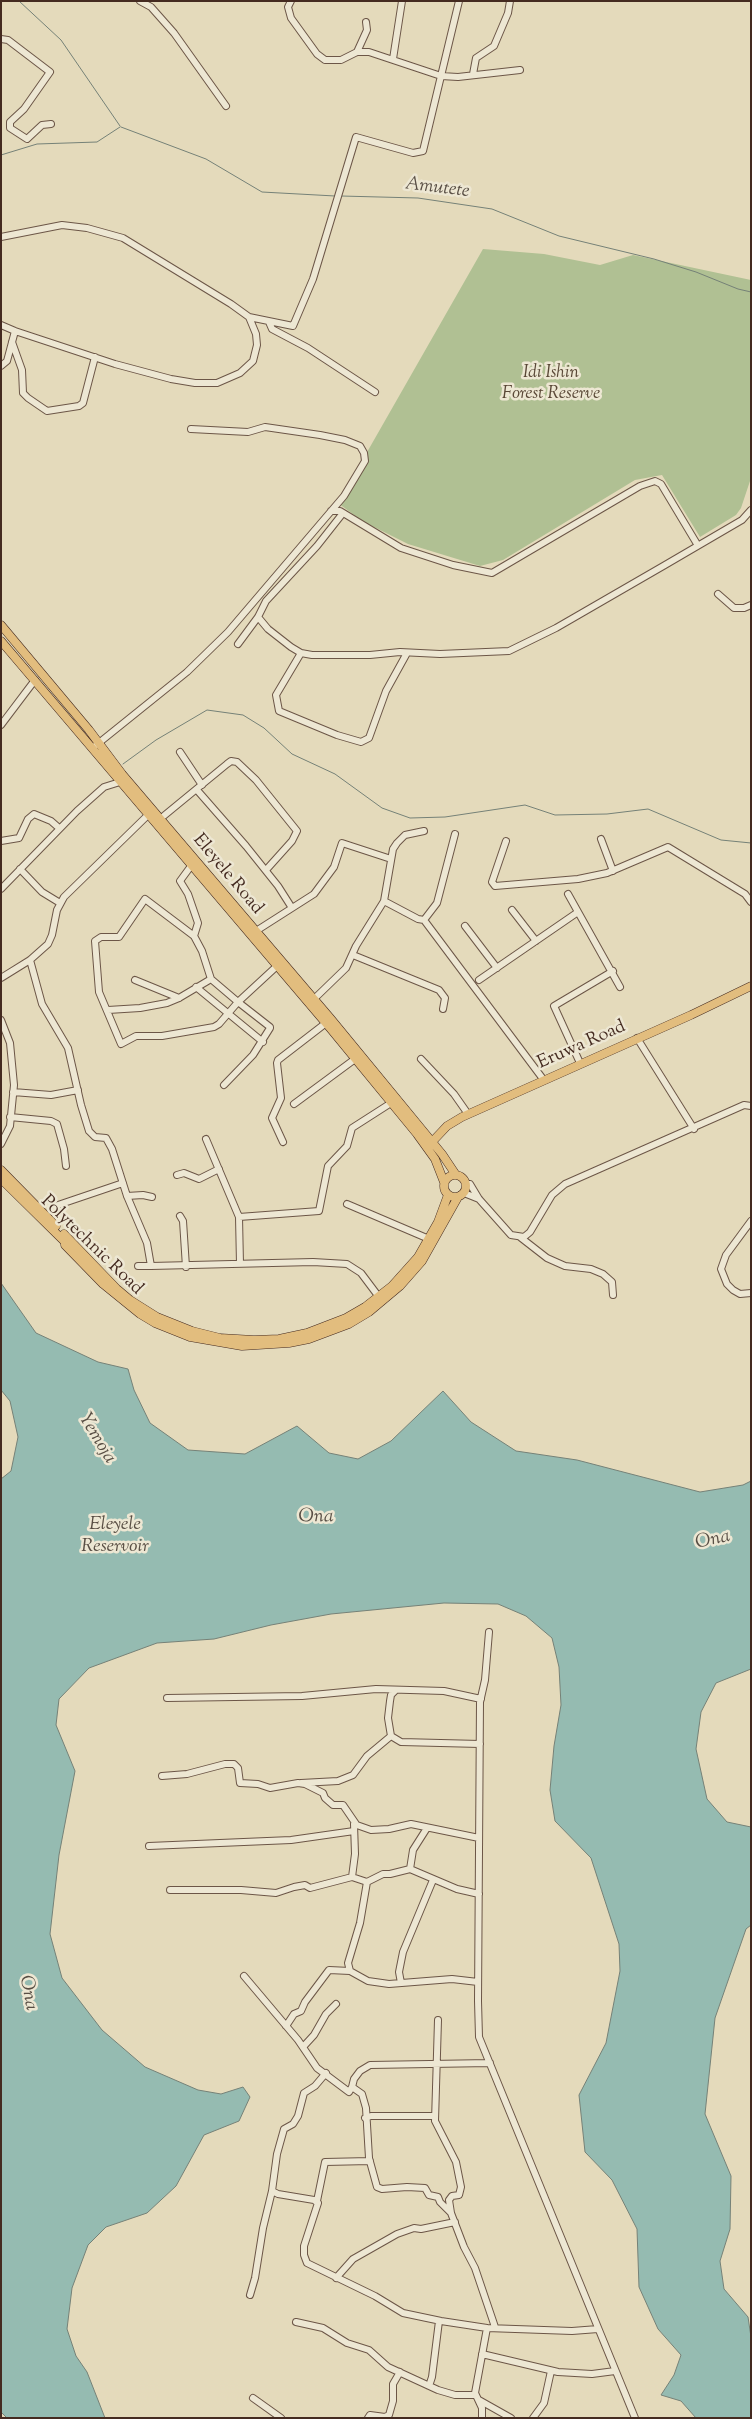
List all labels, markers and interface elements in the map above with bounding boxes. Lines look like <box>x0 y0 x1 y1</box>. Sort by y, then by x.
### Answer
water label: Amutete <box>403 174 471 204</box>
park label: Idi Ishin Forest Reserve <box>502 363 600 406</box>
street label: Eleyele Road <box>187 830 267 920</box>
street label: Eruwa Road <box>535 1017 629 1075</box>
street label: Polytechnic Road <box>35 1192 147 1300</box>
water label: Yemoja <box>72 1409 120 1469</box>
water label: Ona <box>298 1506 334 1530</box>
water label: Eleyele Reservoir <box>81 1515 149 1559</box>
water label: Ona <box>693 1526 733 1556</box>
water label: Ona <box>13 1974 41 2012</box>

